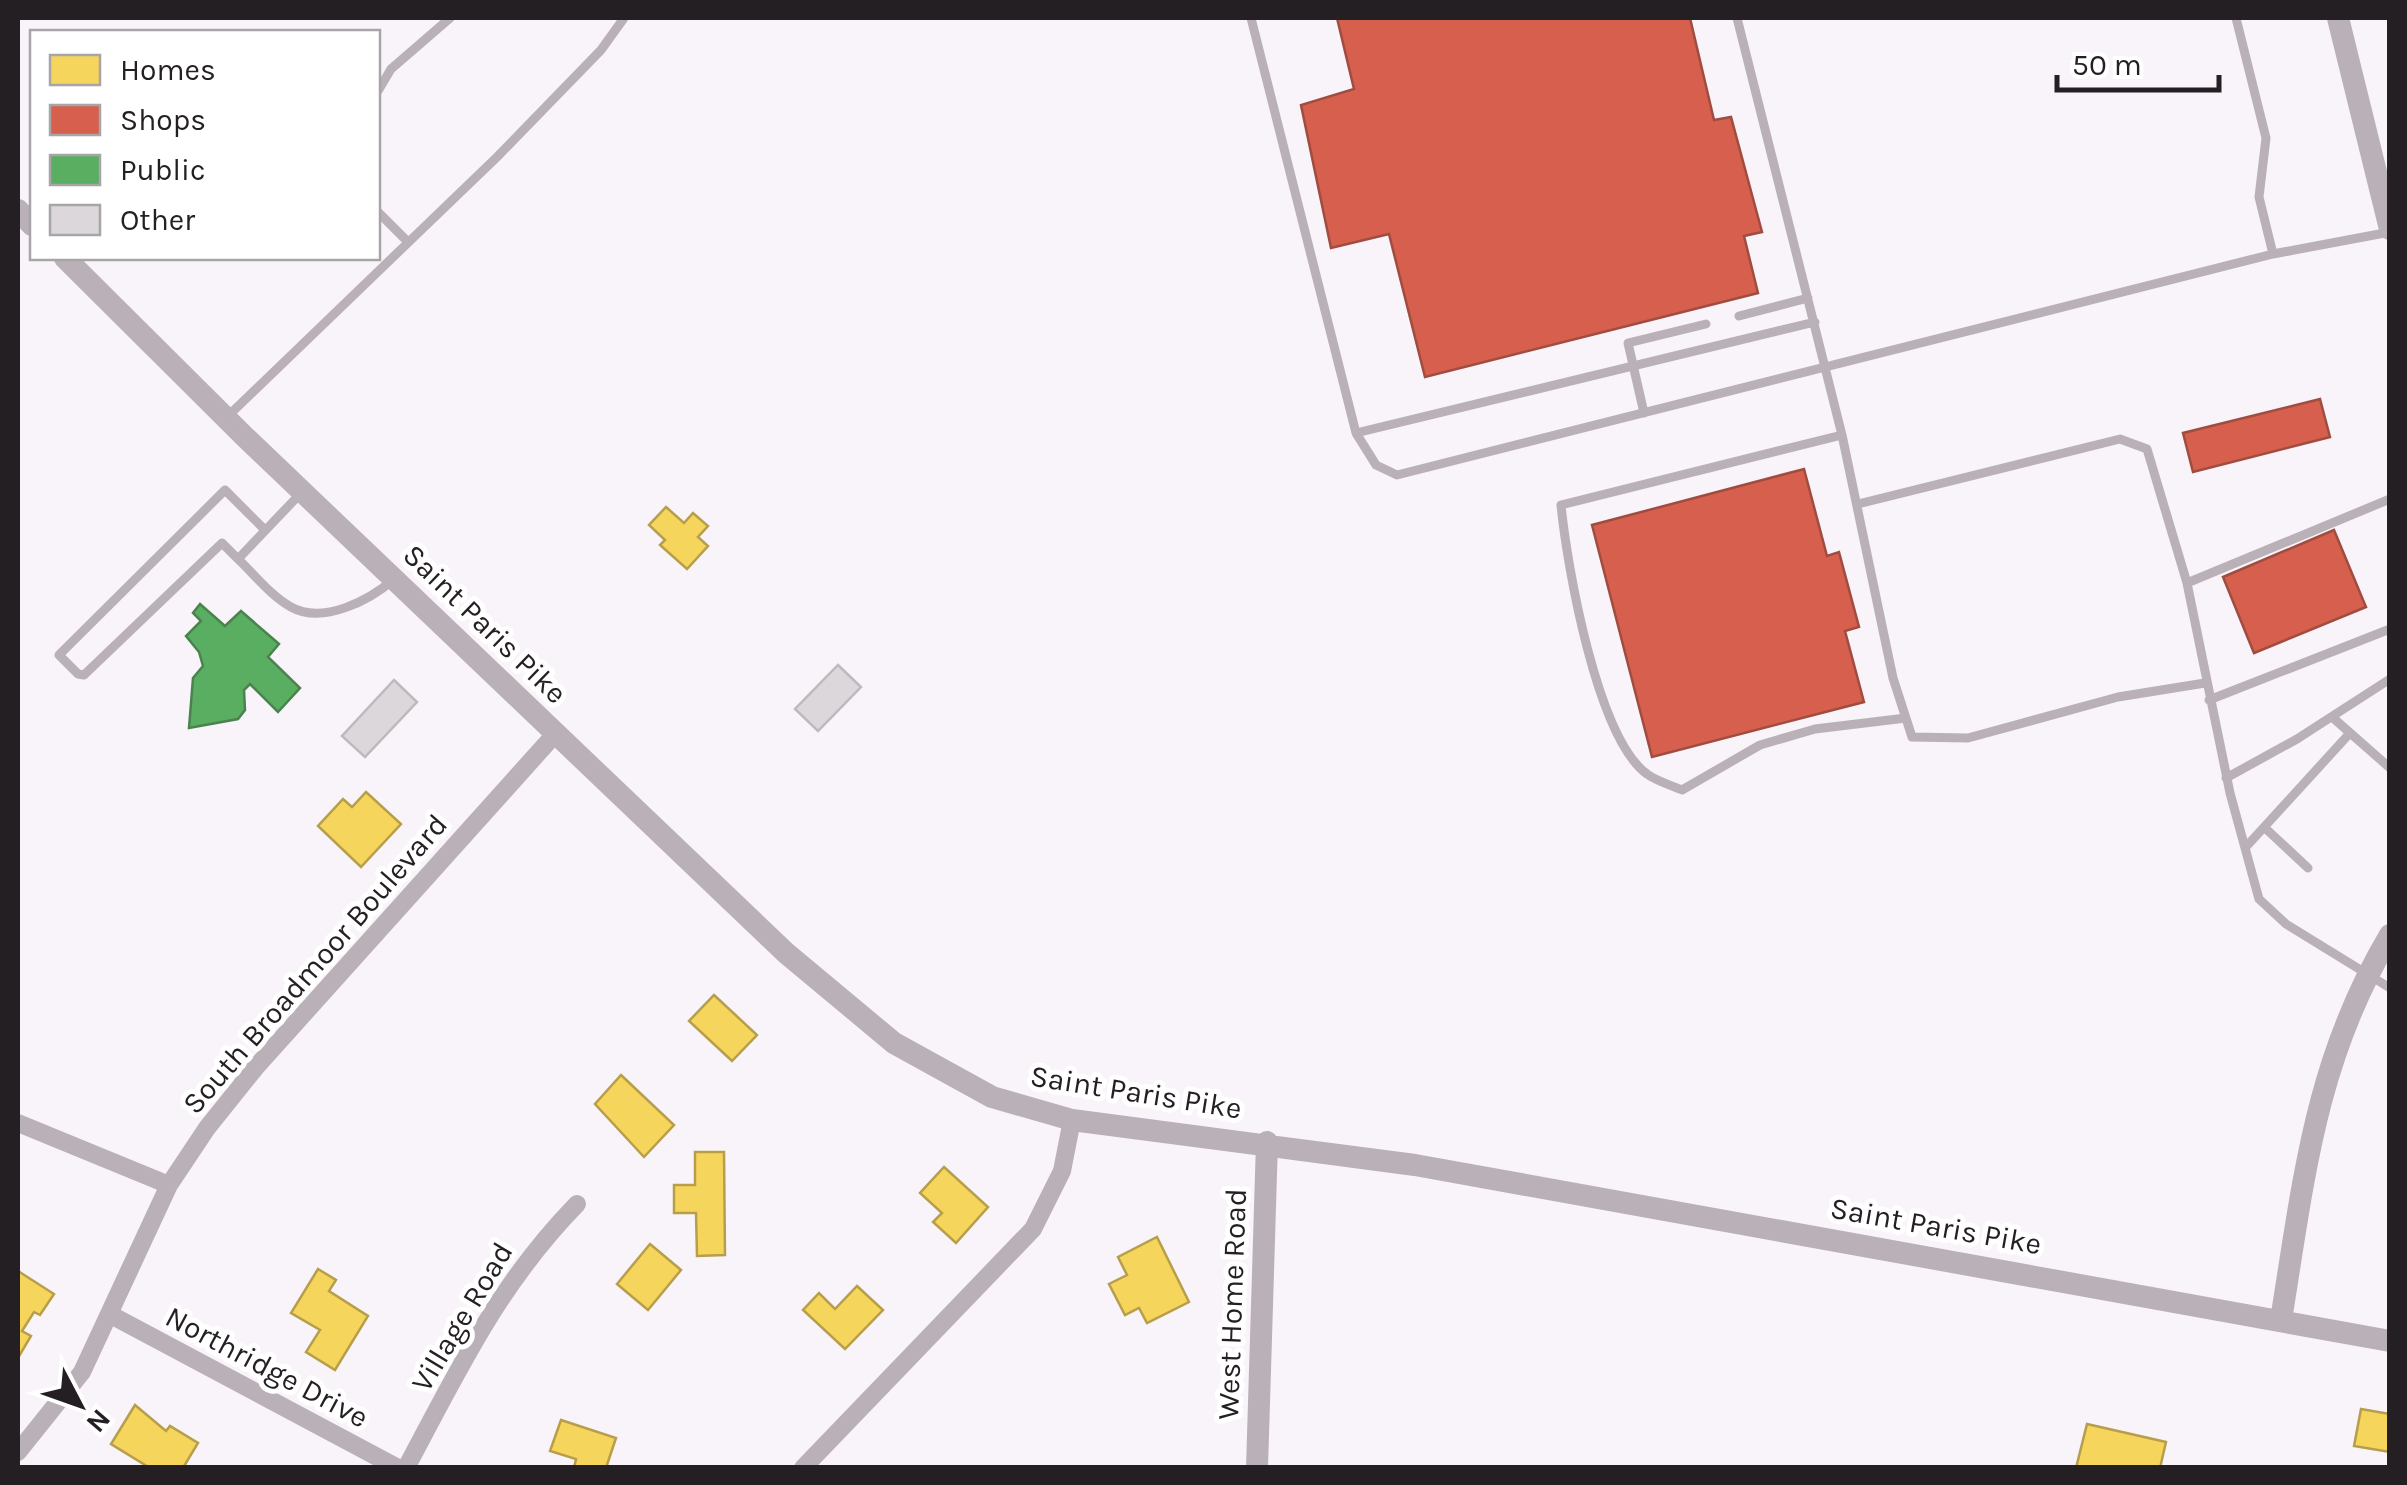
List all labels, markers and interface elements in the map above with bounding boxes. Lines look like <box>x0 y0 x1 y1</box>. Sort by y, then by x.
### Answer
legend <box>30 30 380 260</box>
scale bar <box>2057 30 2220 92</box>
text: 50 m <box>2072 47 2142 83</box>
text: Homes <box>120 52 216 88</box>
text: Shops <box>120 102 206 138</box>
text: Public <box>120 152 205 188</box>
text: Other <box>120 202 195 238</box>
street label: Saint Paris Pike <box>396 537 574 711</box>
street label: South Broadmoor Boulevard <box>175 807 455 1121</box>
street label: Saint Paris Pike <box>1028 1058 1244 1126</box>
street label: West Home Road <box>1210 1188 1254 1420</box>
street label: Saint Paris Pike <box>1828 1190 2044 1262</box>
street label: Village Road <box>403 1236 521 1398</box>
street label: Northridge Drive <box>160 1298 374 1436</box>
north arrow <box>30 1355 130 1455</box>
text: N <box>79 1403 118 1439</box>

